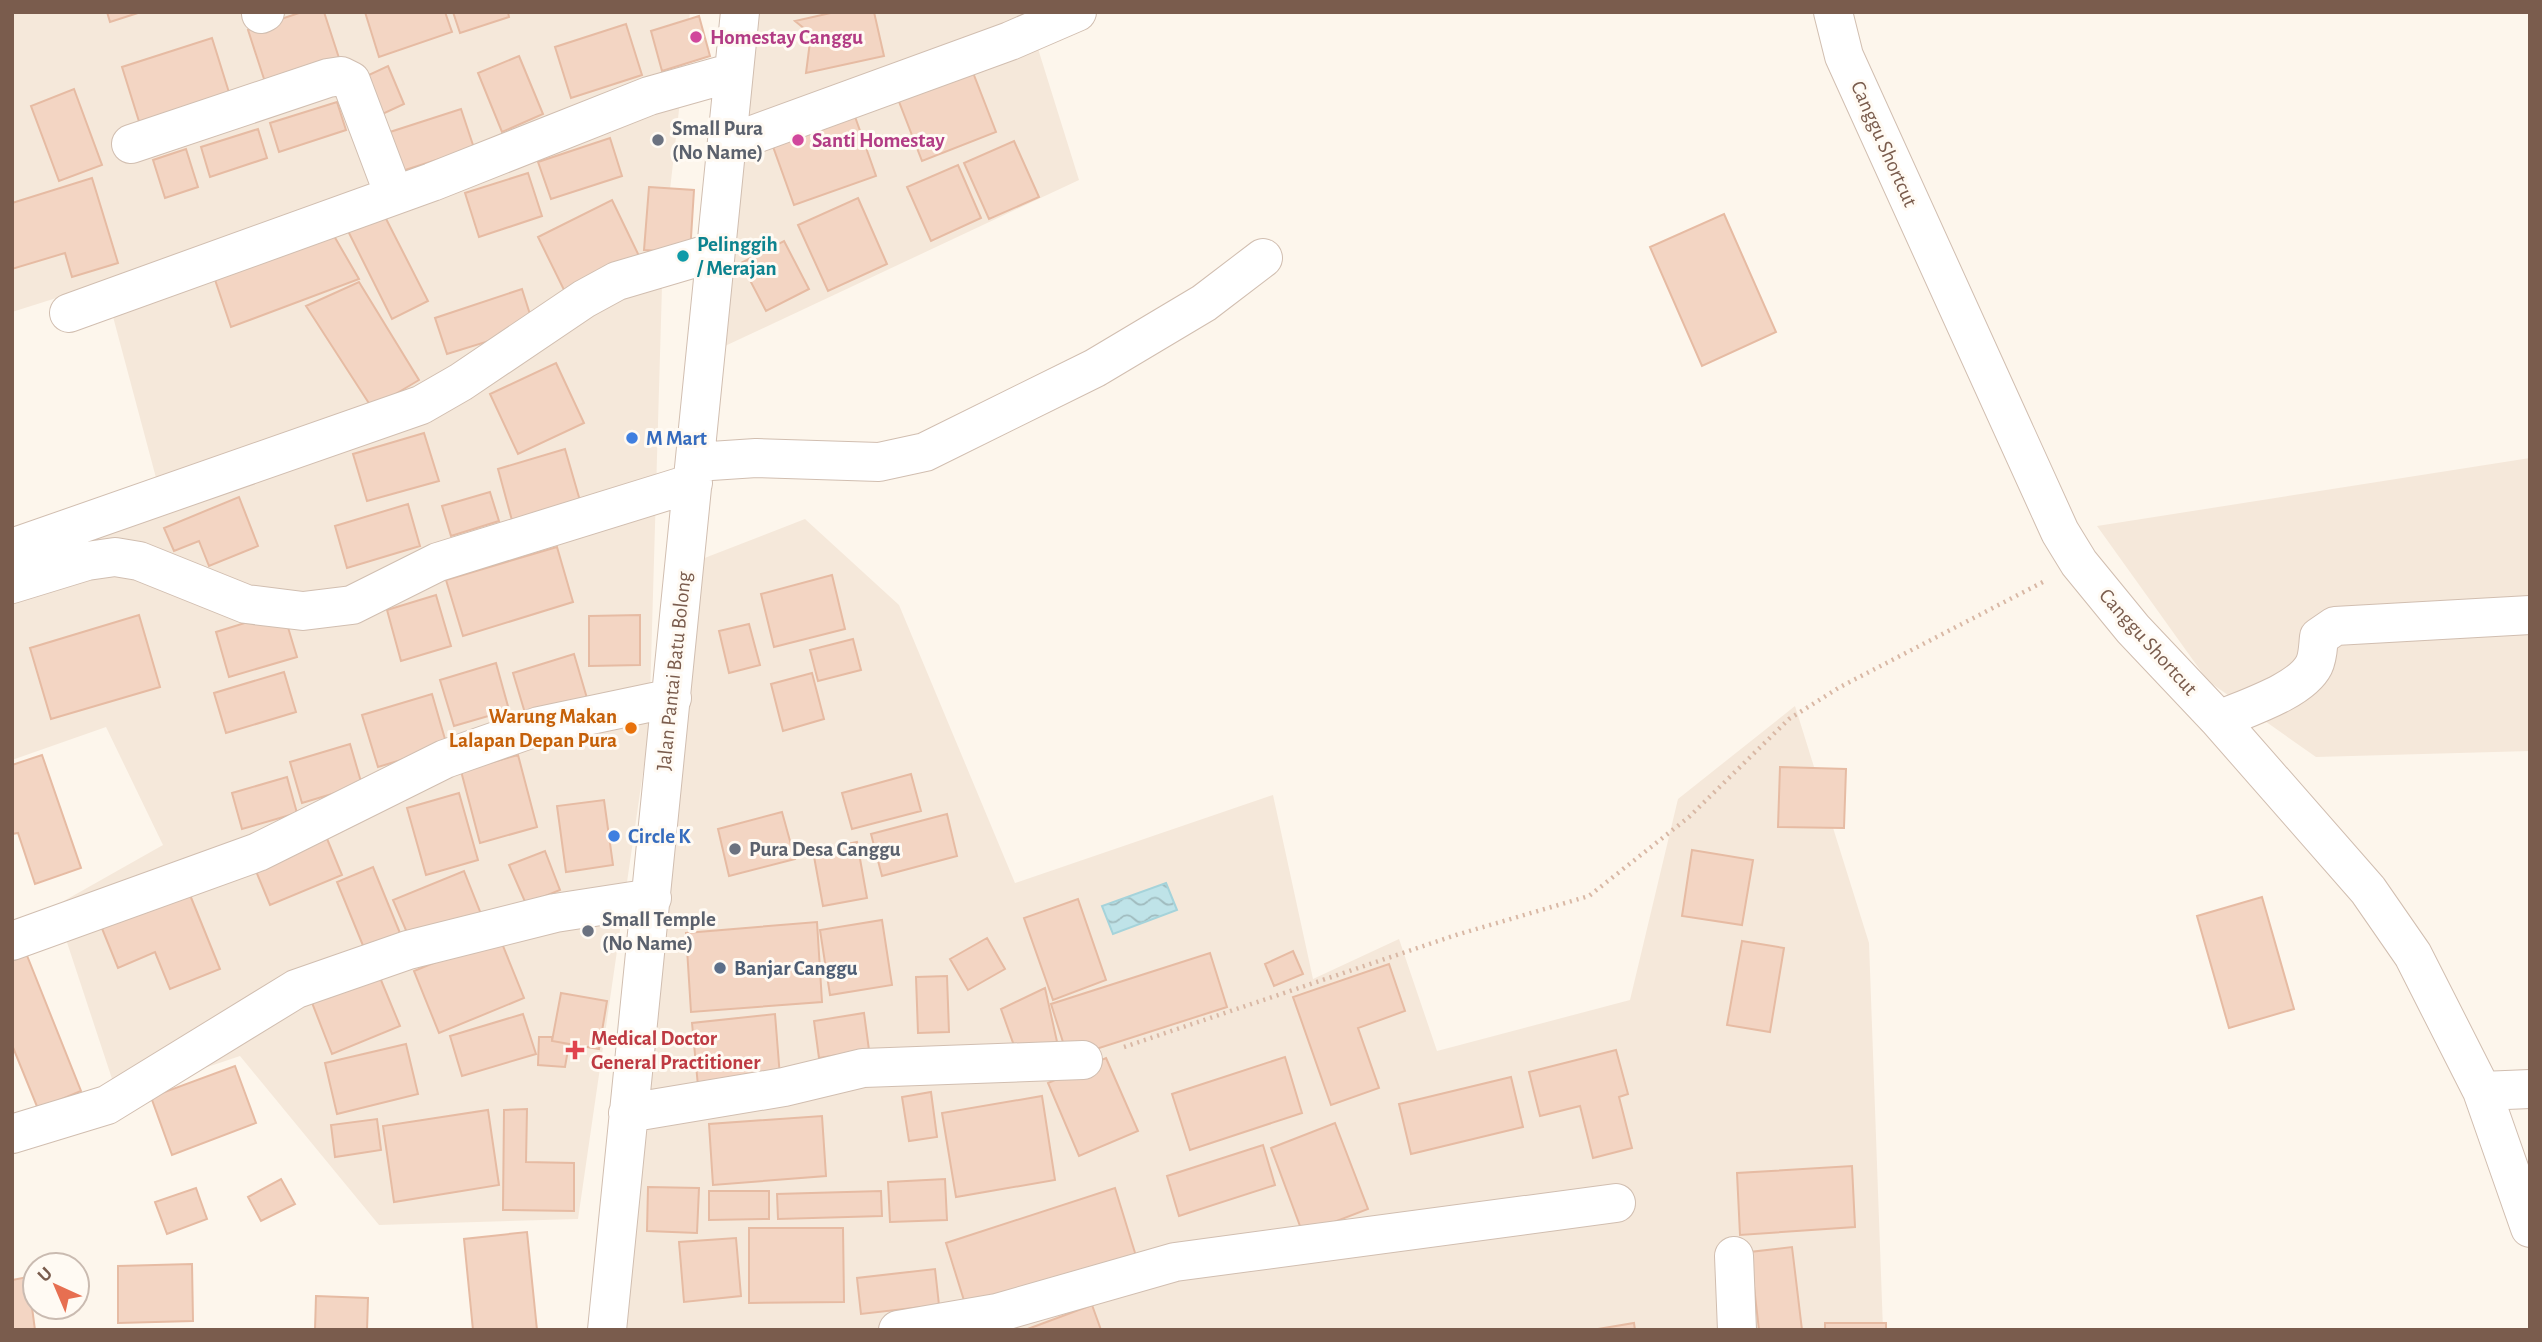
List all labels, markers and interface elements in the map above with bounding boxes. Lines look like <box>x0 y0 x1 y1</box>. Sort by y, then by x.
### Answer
place label: Homestay Canggu <box>710 27 863 48</box>
marker: Homestay Canggu <box>688 29 704 45</box>
street label: Canggu Shortcut <box>1847 78 1921 210</box>
place label: Small Pura (No Name) <box>672 118 763 163</box>
place label: Santi Homestay <box>812 130 945 151</box>
marker: Small Pura (No Name) <box>650 132 666 148</box>
marker: Santi Homestay <box>790 132 806 148</box>
place label: Pelinggih / Merajan <box>696 234 778 279</box>
marker: Pelinggih / Merajan <box>675 248 691 264</box>
place label: M Mart <box>646 428 707 449</box>
marker: M Mart <box>624 430 640 446</box>
street label: Jalan Pantai Batu Bolong <box>653 570 695 772</box>
street label: Canggu Shortcut <box>2095 585 2201 700</box>
place label: Warung Makan Lalapan Depan Pura <box>449 706 617 751</box>
marker: Warung Makan Lalapan Depan Pura <box>623 720 639 736</box>
place label: Circle K <box>628 826 691 847</box>
marker: Circle K <box>606 828 622 844</box>
place label: Pura Desa Canggu <box>749 839 901 860</box>
marker: Pura Desa Canggu <box>727 841 743 857</box>
place label: Small Temple (No Name) <box>602 909 716 954</box>
marker: Small Temple (No Name) <box>580 923 596 939</box>
place label: Banjar Canggu <box>734 958 858 979</box>
marker: Banjar Canggu <box>712 960 728 976</box>
place label: Medical Doctor General Practitioner <box>591 1028 761 1073</box>
marker: Medical Doctor General Practitioner <box>565 1040 585 1060</box>
north arrow <box>21 1251 91 1321</box>
text: U <box>34 1264 56 1286</box>

